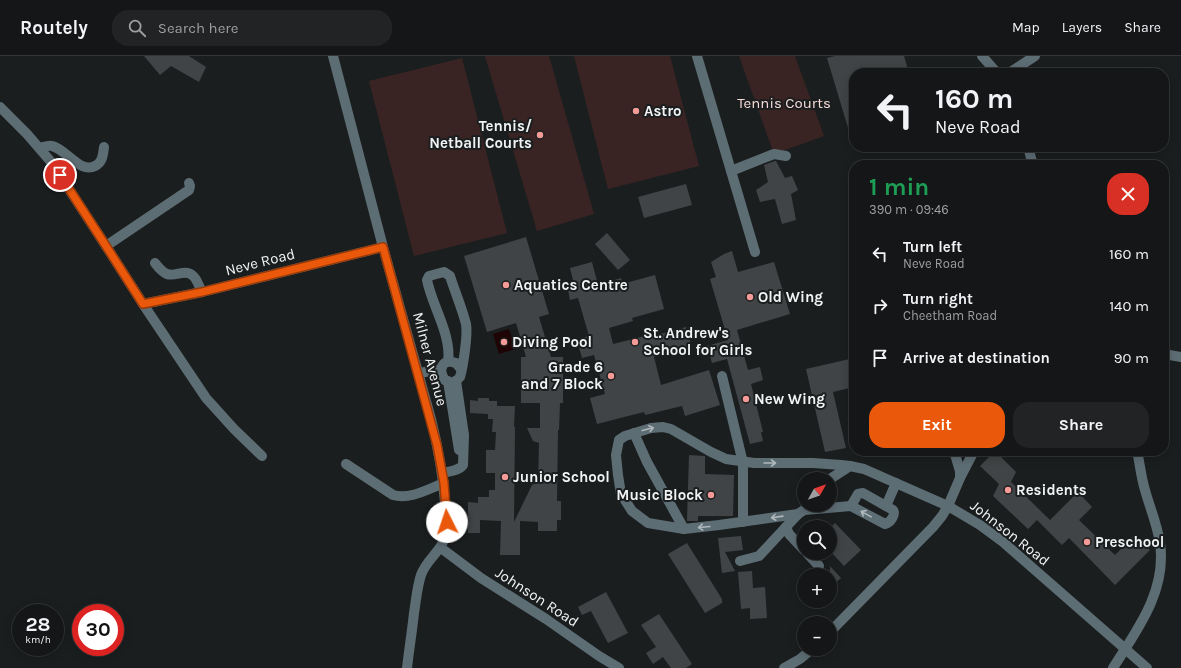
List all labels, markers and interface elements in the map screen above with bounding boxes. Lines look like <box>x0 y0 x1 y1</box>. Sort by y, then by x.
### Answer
search box <box>112 10 392 46</box>
text: Routely <box>20 17 88 39</box>
icon: search <box>126 17 148 39</box>
text: Search here <box>158 19 239 37</box>
text: Map <box>1012 19 1040 36</box>
text: Layers <box>1062 19 1102 36</box>
text: Share <box>1124 19 1161 36</box>
text: 160 m <box>935 82 1013 115</box>
icon: left <box>869 84 921 136</box>
park label: Tennis Courts <box>737 94 831 112</box>
place label: Astro <box>644 102 682 120</box>
marker: Astro <box>631 106 641 116</box>
text: Neve Road <box>935 116 1021 138</box>
place label: Tennis/ Netball Courts <box>429 117 532 152</box>
marker: Tennis/ Netball Courts <box>535 130 545 140</box>
pin <box>43 158 77 192</box>
icon: arrive <box>49 164 71 186</box>
text: 1 min <box>869 173 929 201</box>
button: close <box>1107 173 1149 215</box>
text: 390 m · 09:46 <box>869 202 949 217</box>
text: Turn left <box>903 238 962 256</box>
icon: left <box>869 243 891 265</box>
street label: Neve Road <box>223 245 297 279</box>
text: 160 m <box>1109 245 1149 263</box>
text: Neve Road <box>903 256 965 271</box>
place label: Aquatics Centre <box>514 276 628 294</box>
marker: Aquatics Centre <box>501 280 511 290</box>
place label: Old Wing <box>758 288 823 306</box>
text: Turn right <box>903 290 973 308</box>
marker: Old Wing <box>745 292 755 302</box>
icon: right <box>869 295 891 317</box>
text: 140 m <box>1109 297 1149 315</box>
text: Cheetham Road <box>903 308 997 323</box>
street label: Milner Avenue <box>409 310 451 408</box>
place label: St. Andrew's School for Girls <box>643 324 752 359</box>
place label: Diving Pool <box>512 333 592 351</box>
marker: Diving Pool <box>499 337 509 347</box>
marker: St. Andrew's School for Girls <box>630 337 640 347</box>
icon: arrive <box>869 347 891 369</box>
text: Arrive at destination <box>903 349 1050 367</box>
text: 90 m <box>1114 349 1149 367</box>
place label: Grade 6 and 7 Block <box>521 358 603 393</box>
marker: Grade 6 and 7 Block <box>606 371 616 381</box>
place label: New Wing <box>754 390 825 408</box>
marker: New Wing <box>741 394 751 404</box>
button: Exit <box>869 402 1005 448</box>
button: Share <box>1013 402 1149 448</box>
one-way arrow <box>642 425 655 432</box>
one-way arrow <box>763 459 776 467</box>
place label: Junior School <box>513 468 610 486</box>
marker: Junior School <box>500 472 510 482</box>
north arrow <box>797 472 837 512</box>
map controls <box>797 472 837 656</box>
place label: Residents <box>1016 481 1087 499</box>
marker: Residents <box>1003 485 1013 495</box>
place label: Music Block <box>616 486 703 504</box>
marker: Music Block <box>706 490 716 500</box>
street label: Johnson Road <box>967 496 1053 570</box>
position arrow <box>426 501 468 543</box>
one-way arrow <box>860 510 872 517</box>
one-way arrow <box>771 513 784 521</box>
button: search <box>797 520 837 560</box>
one-way arrow <box>698 523 711 530</box>
place label: Preschool <box>1095 533 1164 551</box>
marker: Preschool <box>1082 537 1092 547</box>
street label: Johnson Road <box>492 563 582 631</box>
button: + <box>797 568 837 608</box>
speed limit sign: 30 <box>72 604 124 656</box>
text: 28 <box>25 613 51 636</box>
button: − <box>797 616 837 656</box>
text: km/h <box>25 634 51 646</box>

